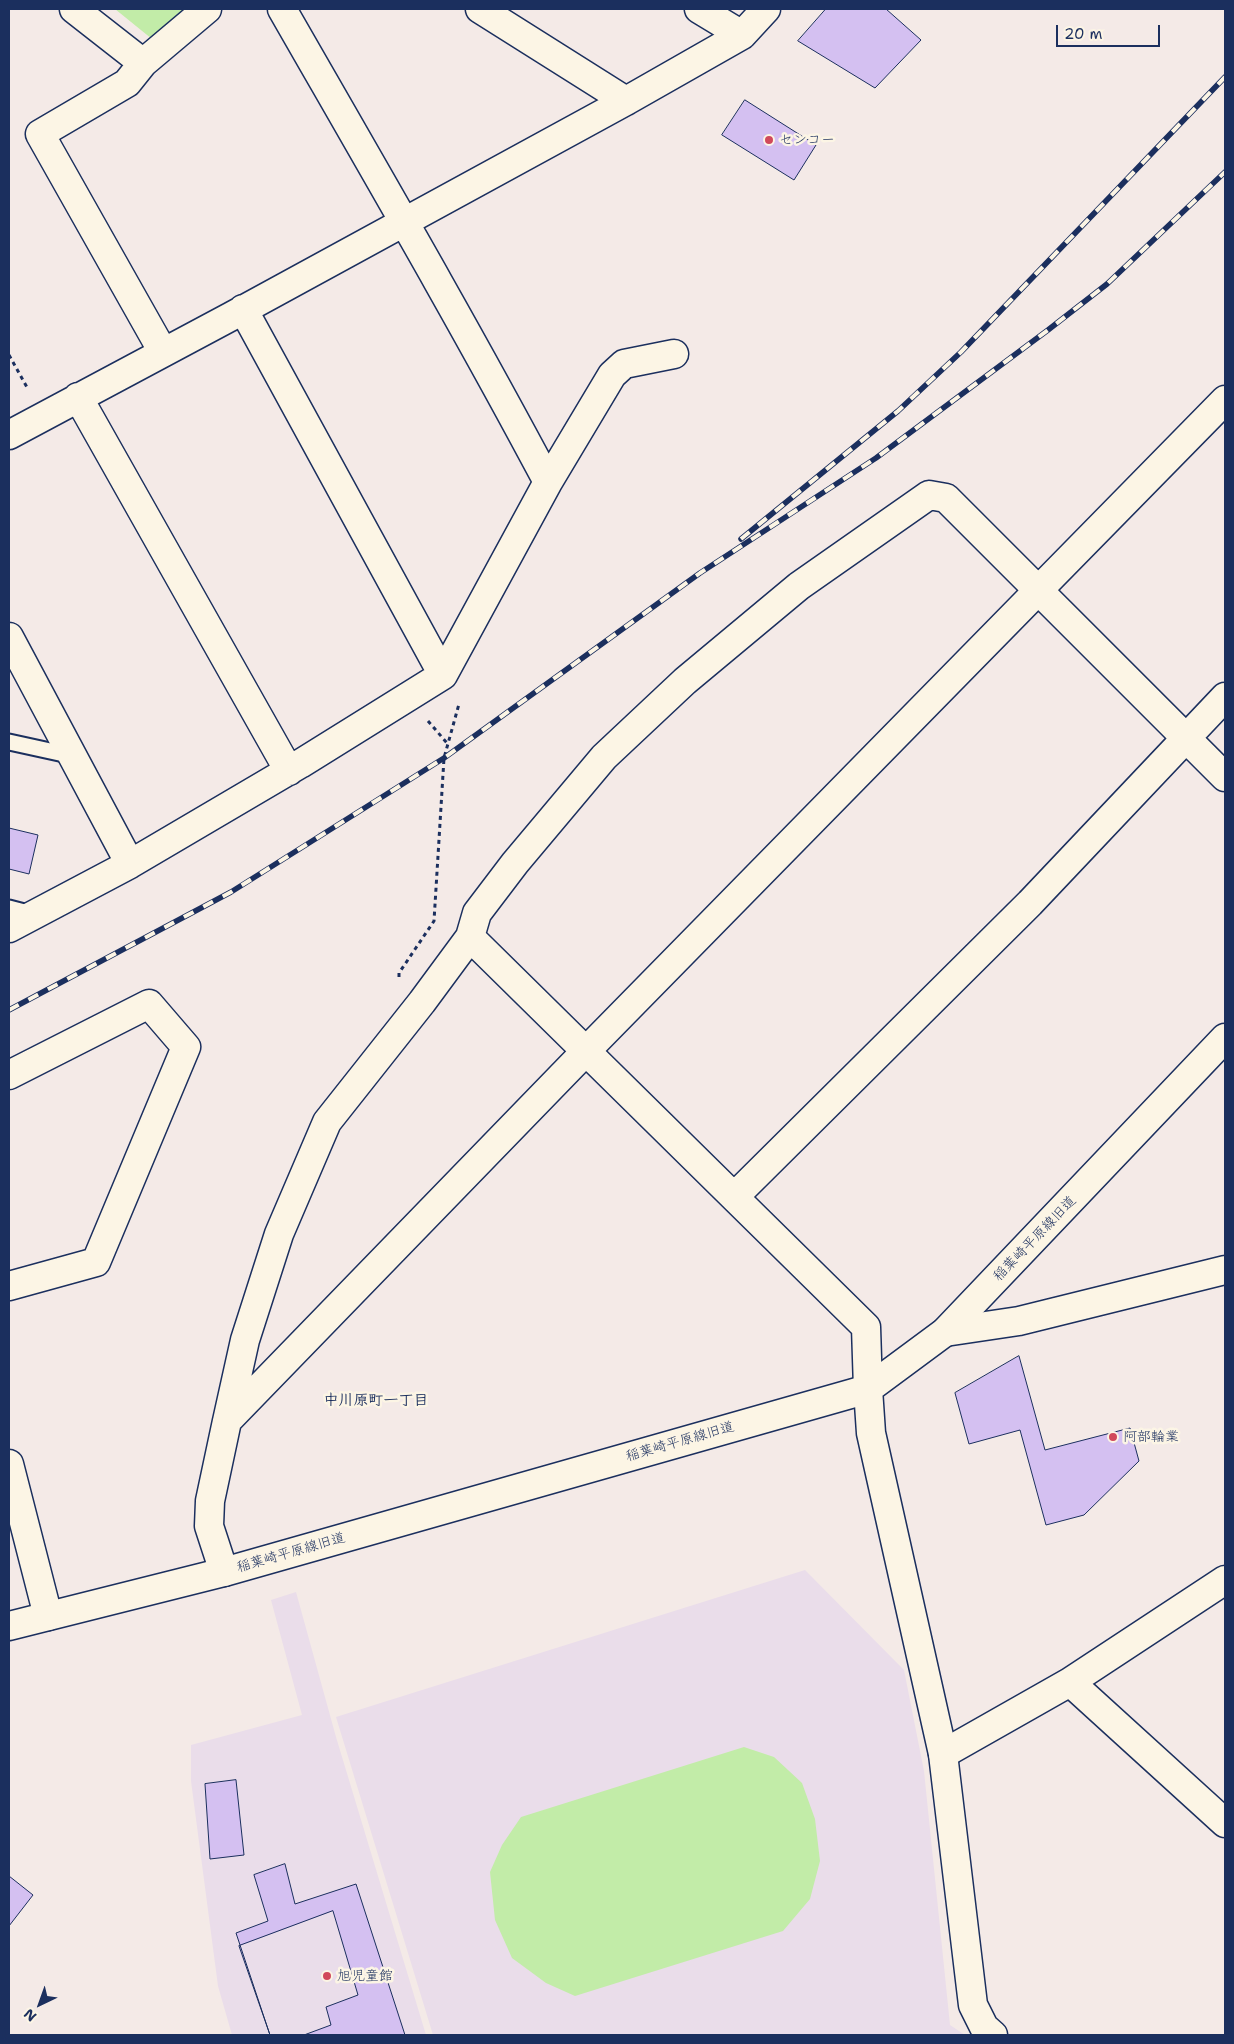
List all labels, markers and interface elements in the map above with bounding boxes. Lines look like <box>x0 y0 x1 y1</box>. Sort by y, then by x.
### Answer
scale bar <box>1059 15 1163 47</box>
text: 20 m <box>1064 24 1103 44</box>
place label: センコー <box>779 132 835 148</box>
marker: センコー <box>763 134 775 146</box>
street label: 稲葉崎平原線旧道 <box>990 1193 1080 1285</box>
district label: 中川原町一丁目 <box>324 1392 428 1410</box>
street label: 稲葉崎平原線旧道 <box>624 1418 736 1466</box>
place label: 阿部輪業 <box>1123 1429 1179 1445</box>
marker: 阿部輪業 <box>1107 1431 1119 1443</box>
street label: 稲葉崎平原線旧道 <box>235 1529 347 1577</box>
place label: 旭児童館 <box>337 1968 393 1984</box>
marker: 旭児童館 <box>321 1970 333 1982</box>
north arrow <box>15 1979 65 2029</box>
text: N <box>20 2005 40 2026</box>

